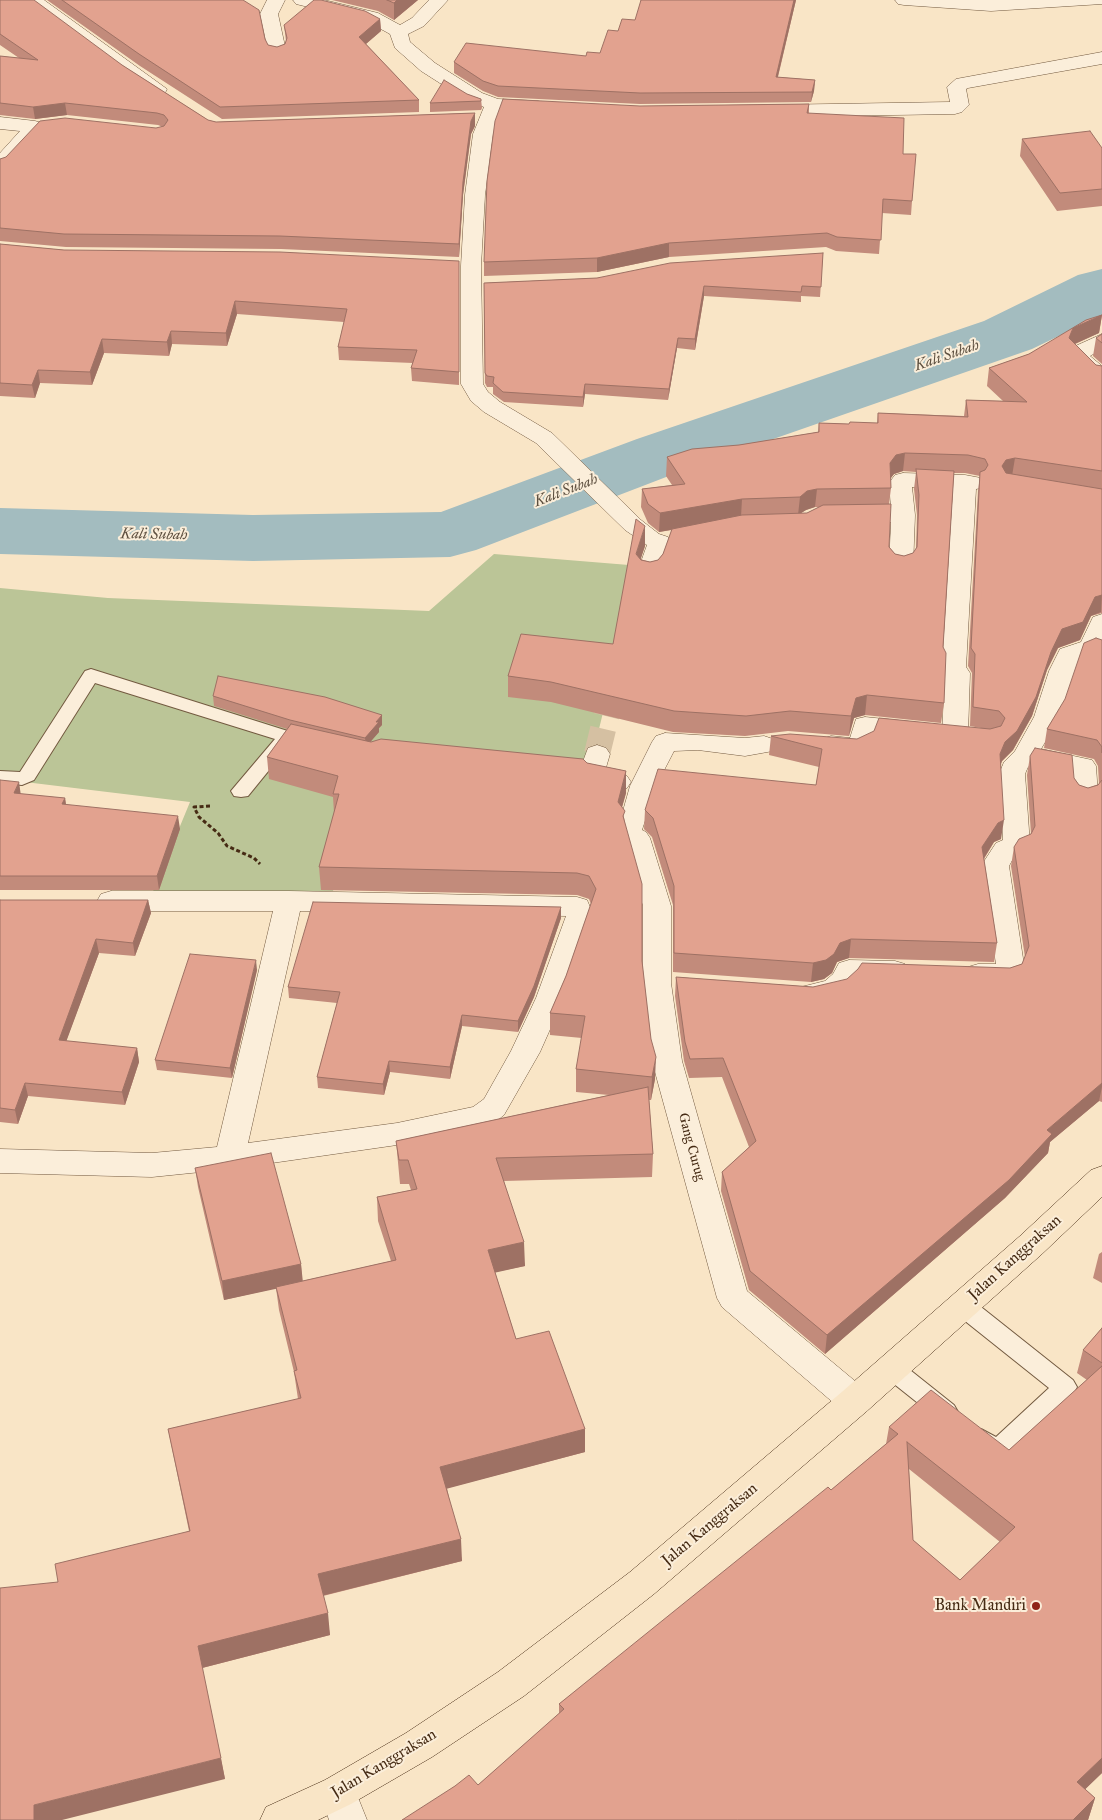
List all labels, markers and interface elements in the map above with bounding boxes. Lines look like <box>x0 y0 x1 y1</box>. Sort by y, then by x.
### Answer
water label: Kali Subah <box>912 337 982 375</box>
water label: Kali Subah <box>532 471 600 511</box>
water label: Kali Subah <box>120 525 188 545</box>
street label: Gang Curug <box>674 1111 708 1183</box>
street label: Jalan Kanggraksan <box>964 1211 1066 1305</box>
street label: Jalan Kanggraksan <box>658 1479 762 1571</box>
place label: Bank Mandiri <box>934 1596 1026 1616</box>
marker: Bank Mandiri <box>1030 1600 1042 1612</box>
street label: Jalan Kanggraksan <box>328 1725 440 1803</box>

